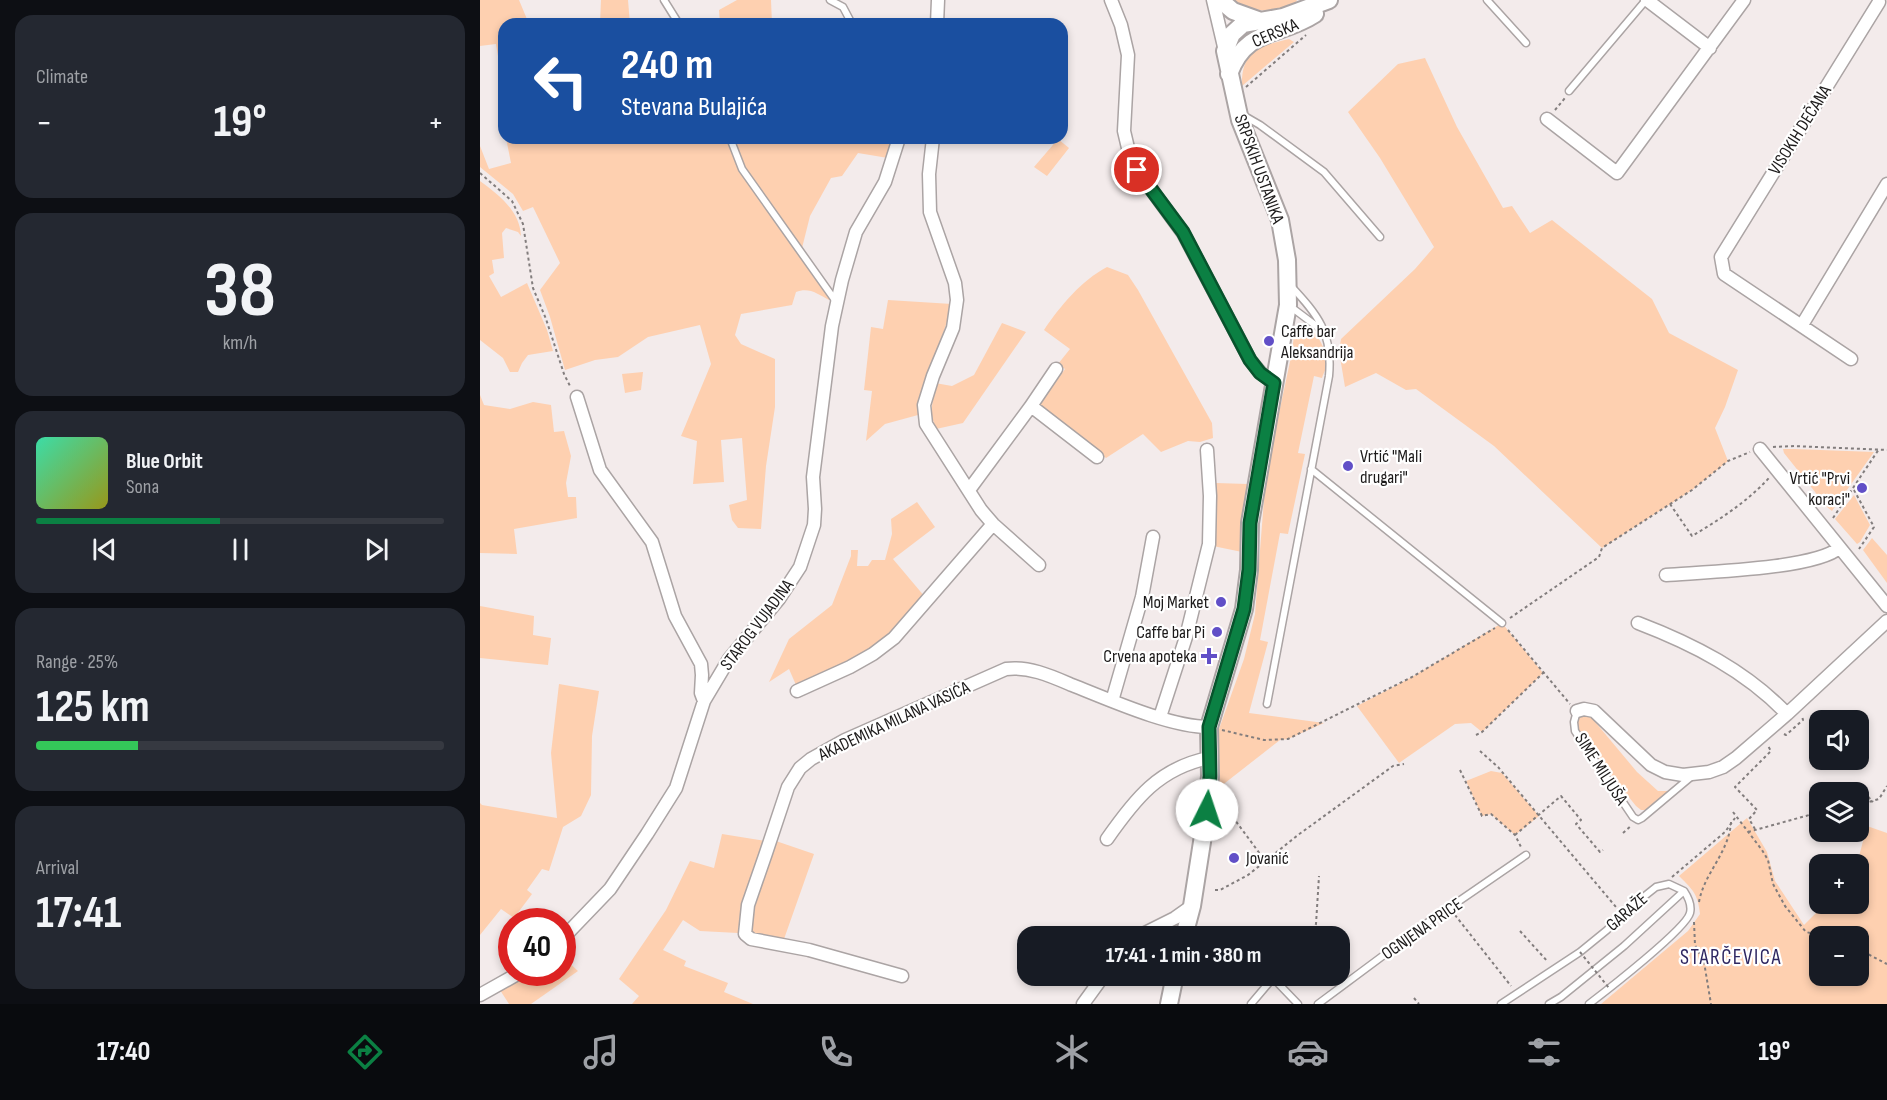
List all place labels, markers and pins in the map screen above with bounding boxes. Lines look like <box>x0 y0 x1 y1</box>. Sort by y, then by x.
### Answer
pin <box>1111 144 1162 195</box>
place label: Caffe bar Aleksandrija <box>1280 321 1353 363</box>
marker: Caffe bar Aleksandrija <box>1262 334 1276 348</box>
place label: Vrtić "Mali drugari" <box>1360 446 1422 488</box>
marker: Vrtić "Mali drugari" <box>1341 459 1355 473</box>
place label: Vrtić "Prvi koraci" <box>1789 468 1850 510</box>
marker: Vrtić "Prvi koraci" <box>1855 481 1869 495</box>
place label: Moj Market <box>1143 592 1210 613</box>
marker: Moj Market <box>1214 595 1228 609</box>
place label: Caffe bar Pi <box>1136 622 1205 643</box>
marker: Caffe bar Pi <box>1210 625 1224 639</box>
place label: Crvena apoteka <box>1103 646 1197 667</box>
marker: Crvena apoteka <box>1202 649 1216 663</box>
place label: Jovanić <box>1245 848 1289 869</box>
marker: Jovanić <box>1227 851 1241 865</box>

